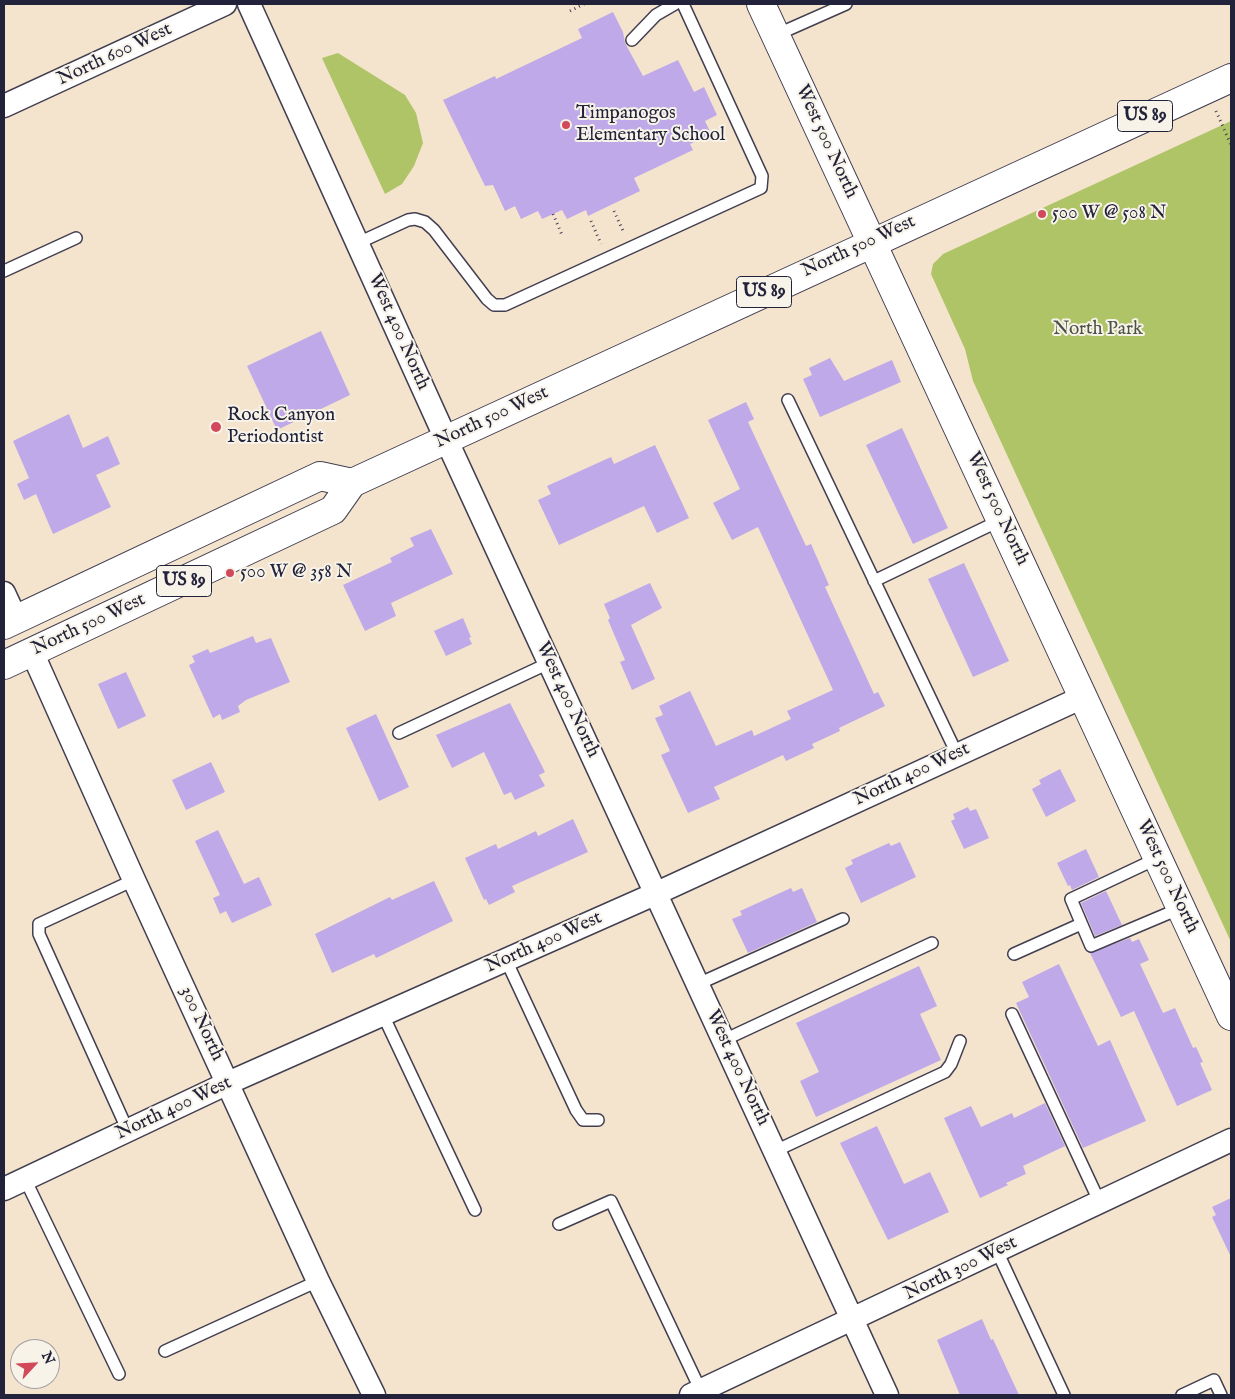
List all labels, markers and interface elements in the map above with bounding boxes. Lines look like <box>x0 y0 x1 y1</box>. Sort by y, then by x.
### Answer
street label: North 600 West <box>54 19 176 91</box>
street label: West 500 North <box>790 82 862 202</box>
road number: US 89 <box>1118 100 1172 132</box>
place label: Timpanogos Elementary School <box>576 103 725 147</box>
marker: Timpanogos Elementary School <box>560 119 572 131</box>
place label: 500 W @ 508 N <box>1052 203 1166 225</box>
marker: 500 W @ 508 N <box>1036 208 1048 220</box>
street label: North 500 West <box>799 211 919 283</box>
street label: West 400 North <box>362 270 434 394</box>
road number: US 89 <box>736 276 792 308</box>
park label: North Park <box>1053 319 1143 341</box>
street label: North 500 West <box>432 382 552 454</box>
place label: Rock Canyon Periodontist <box>227 405 335 449</box>
marker: Rock Canyon Periodontist <box>209 420 223 434</box>
street label: West 500 North <box>961 449 1033 569</box>
place label: 500 W @ 358 N <box>240 562 352 584</box>
road number: US 89 <box>156 566 212 596</box>
marker: 500 W @ 358 N <box>224 567 236 579</box>
street label: North 500 West <box>29 589 149 661</box>
street label: West 400 North <box>530 639 604 761</box>
street label: North 400 West <box>851 738 973 812</box>
street label: West 500 North <box>1131 817 1203 937</box>
street label: North 400 West <box>482 907 606 979</box>
street label: 300 North <box>174 983 228 1065</box>
street label: West 400 North <box>700 1007 774 1129</box>
street label: North 400 West <box>113 1072 235 1146</box>
street label: North 300 West <box>901 1232 1021 1306</box>
north arrow <box>10 1339 60 1389</box>
text: N <box>37 1349 58 1367</box>

